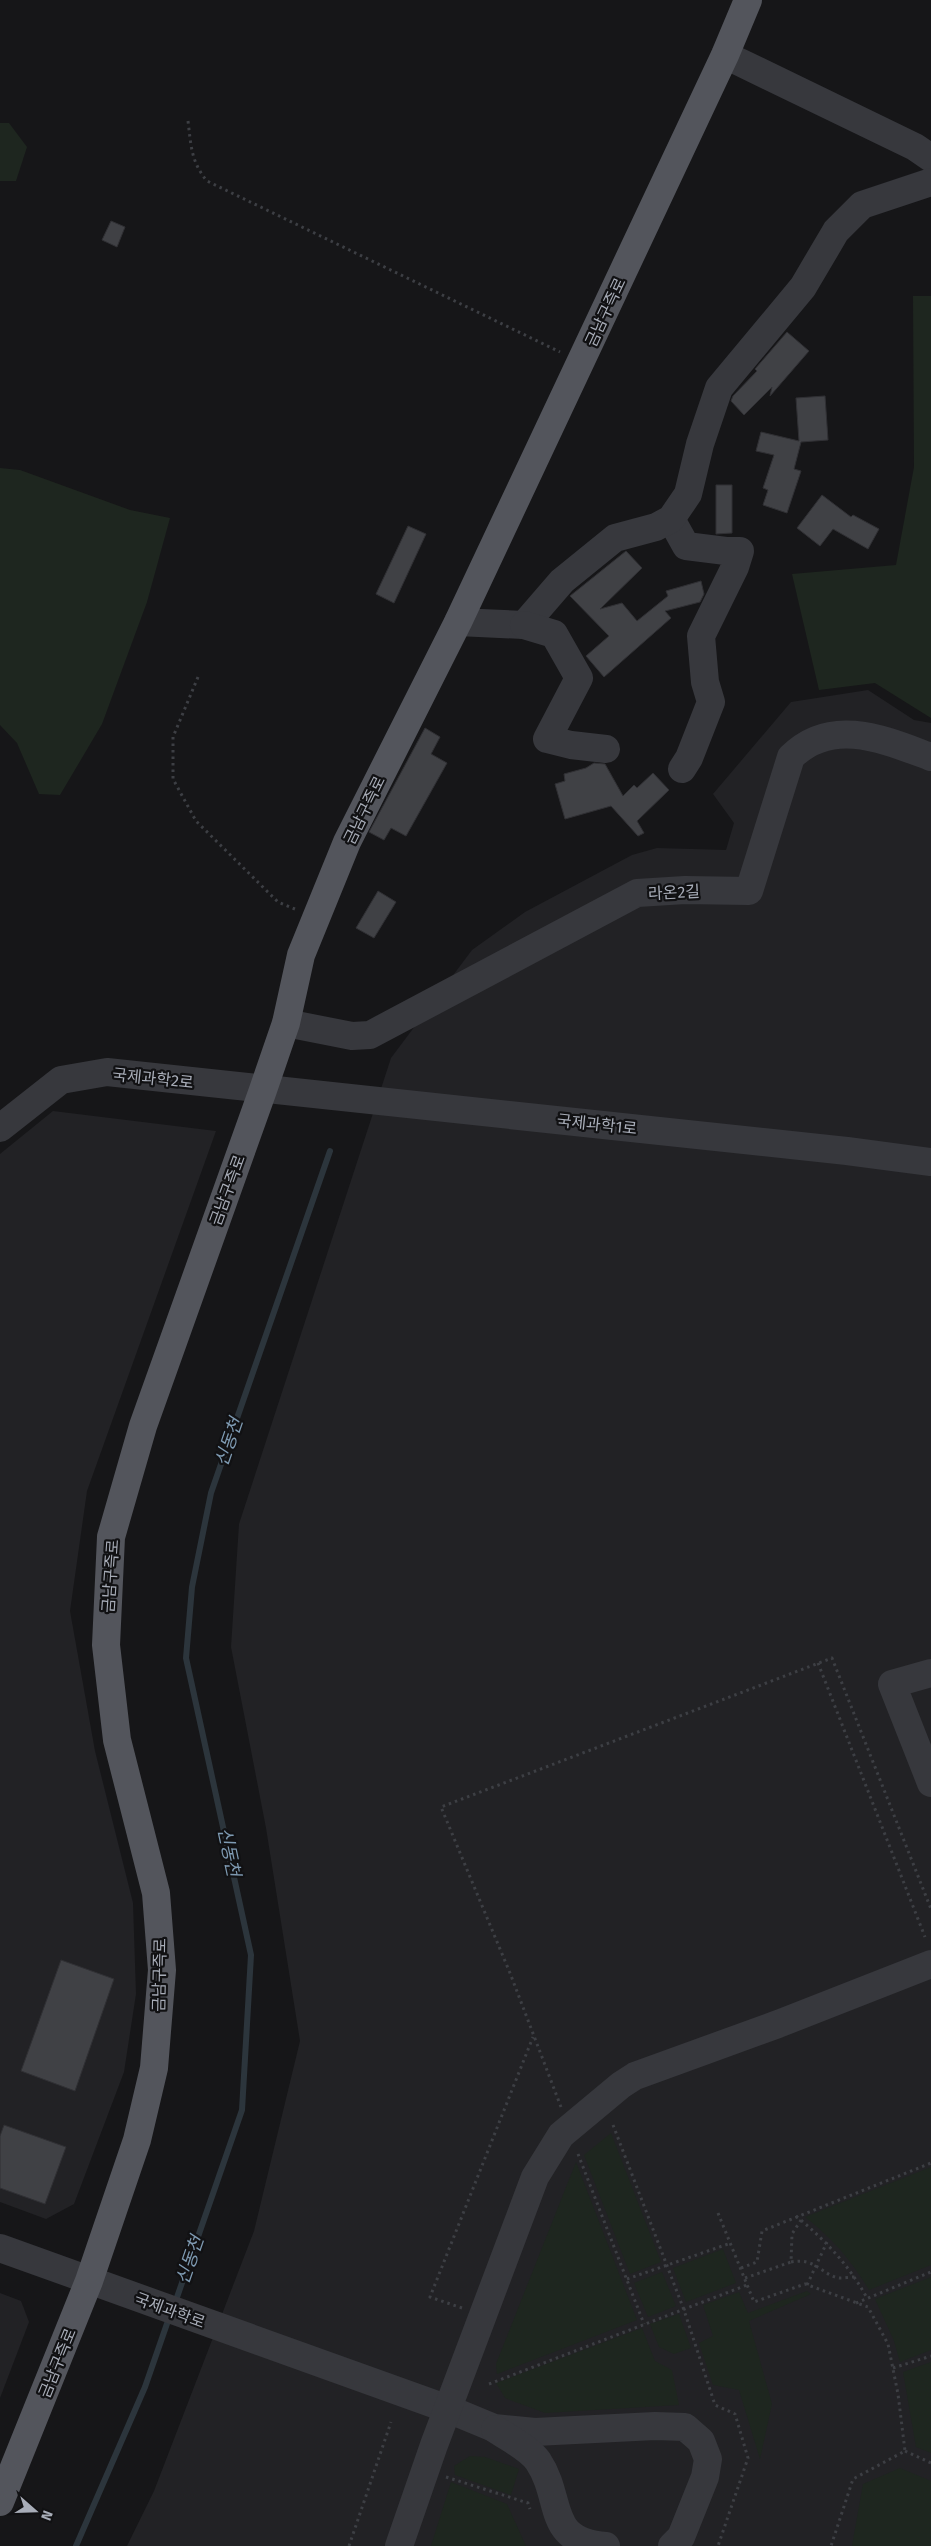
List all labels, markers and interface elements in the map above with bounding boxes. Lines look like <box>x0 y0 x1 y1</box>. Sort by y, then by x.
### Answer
street label: 금남구즉로 <box>581 275 630 350</box>
street label: 금남구즉로 <box>340 773 389 847</box>
street label: 라온2길 <box>648 882 701 903</box>
street label: 국제과학2로 <box>111 1065 195 1092</box>
street label: 국제과학1로 <box>556 1111 638 1138</box>
street label: 금남구즉로 <box>206 1152 249 1228</box>
water label: 신동천 <box>211 1413 248 1469</box>
street label: 금남구즉로 <box>98 1538 123 1613</box>
water label: 신동천 <box>213 1825 245 1881</box>
street label: 금남구즉로 <box>149 1938 170 2012</box>
water label: 신동천 <box>172 2231 209 2287</box>
street label: 국제과학로 <box>132 2289 208 2332</box>
street label: 금남구즉로 <box>35 2325 80 2401</box>
north arrow <box>10 2486 60 2536</box>
text: N <box>37 2508 56 2523</box>

